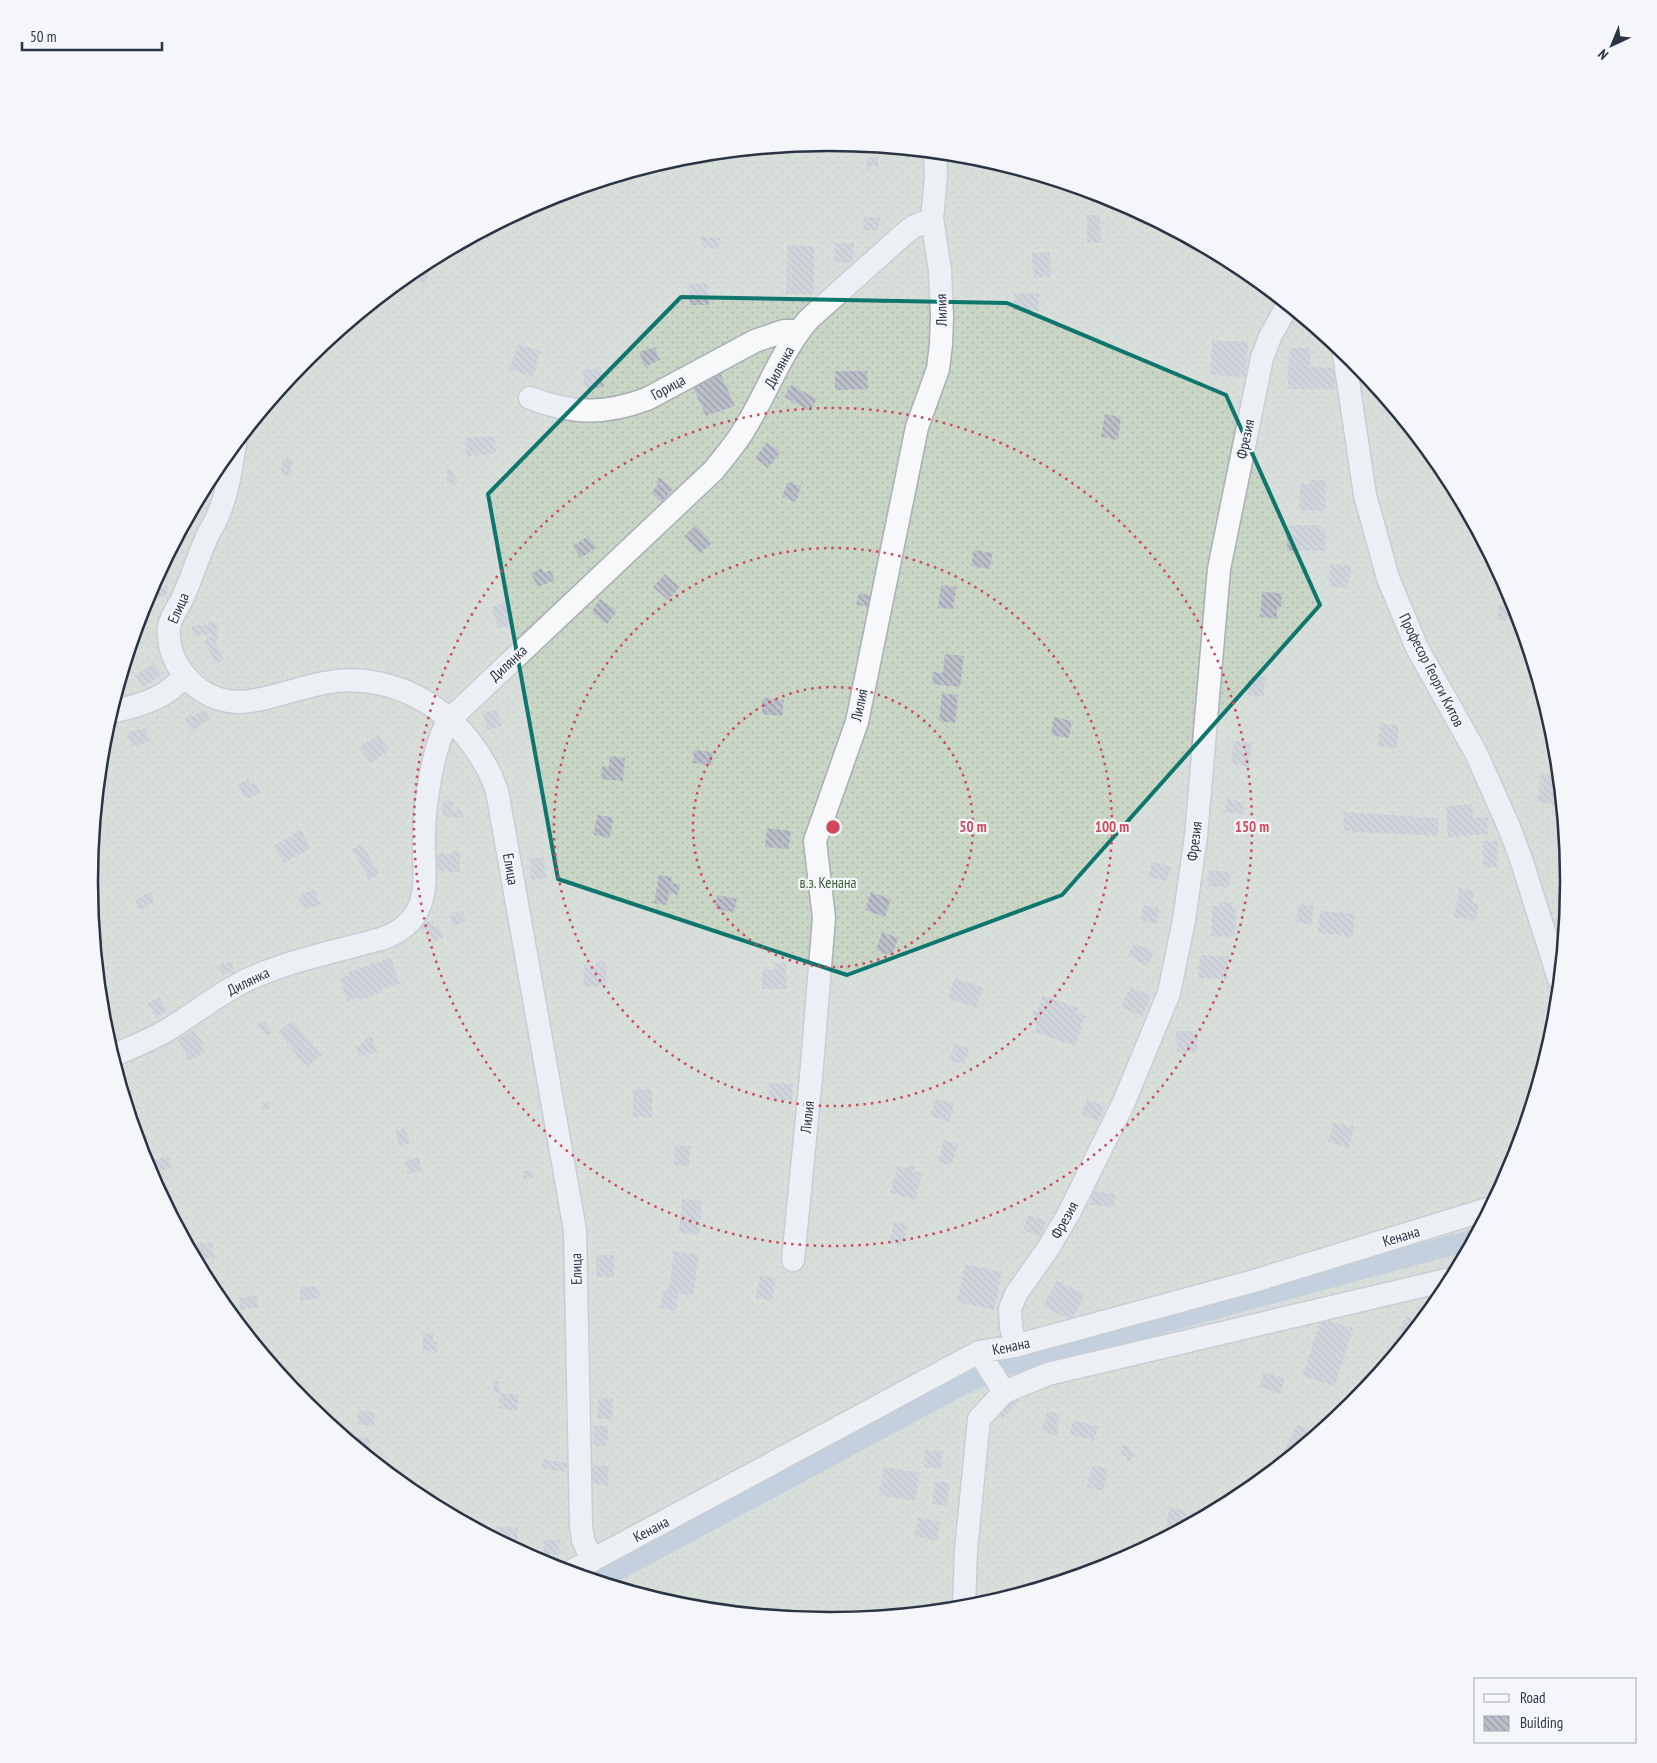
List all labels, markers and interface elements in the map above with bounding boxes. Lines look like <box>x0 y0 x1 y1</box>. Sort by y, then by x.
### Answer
scale bar <box>22 20 162 52</box>
north arrow <box>1587 20 1637 70</box>
text: 50 m <box>30 27 56 46</box>
text: N <box>1594 45 1612 63</box>
street label: Лилия <box>931 293 951 327</box>
street label: Дилянка <box>760 343 798 391</box>
street label: Горица <box>648 370 688 404</box>
street label: Фрезия <box>1232 417 1258 460</box>
street label: Елица <box>163 590 193 626</box>
street label: Професор Георги Китов <box>1395 610 1469 730</box>
street label: Дилянка <box>485 641 531 685</box>
street label: Лилия <box>846 687 872 724</box>
text: 50 m <box>959 817 987 836</box>
text: 100 m <box>1095 817 1129 836</box>
text: 150 m <box>1235 817 1269 836</box>
centre of rings <box>824 818 842 836</box>
street label: Фрезия <box>1182 820 1206 862</box>
street label: Елица <box>499 852 523 886</box>
park label: в.з. Кенана <box>800 873 856 892</box>
street label: Дилянка <box>224 963 272 999</box>
street label: Лилия <box>796 1100 818 1135</box>
street label: Фрезия <box>1046 1198 1082 1242</box>
street label: Кенана <box>1380 1221 1422 1251</box>
street label: Елица <box>566 1253 586 1285</box>
street label: Кенана <box>990 1333 1032 1359</box>
street label: Кенана <box>630 1512 672 1546</box>
legend <box>1474 1678 1637 1743</box>
text: Road <box>1520 1688 1546 1707</box>
text: Building <box>1520 1713 1563 1732</box>

